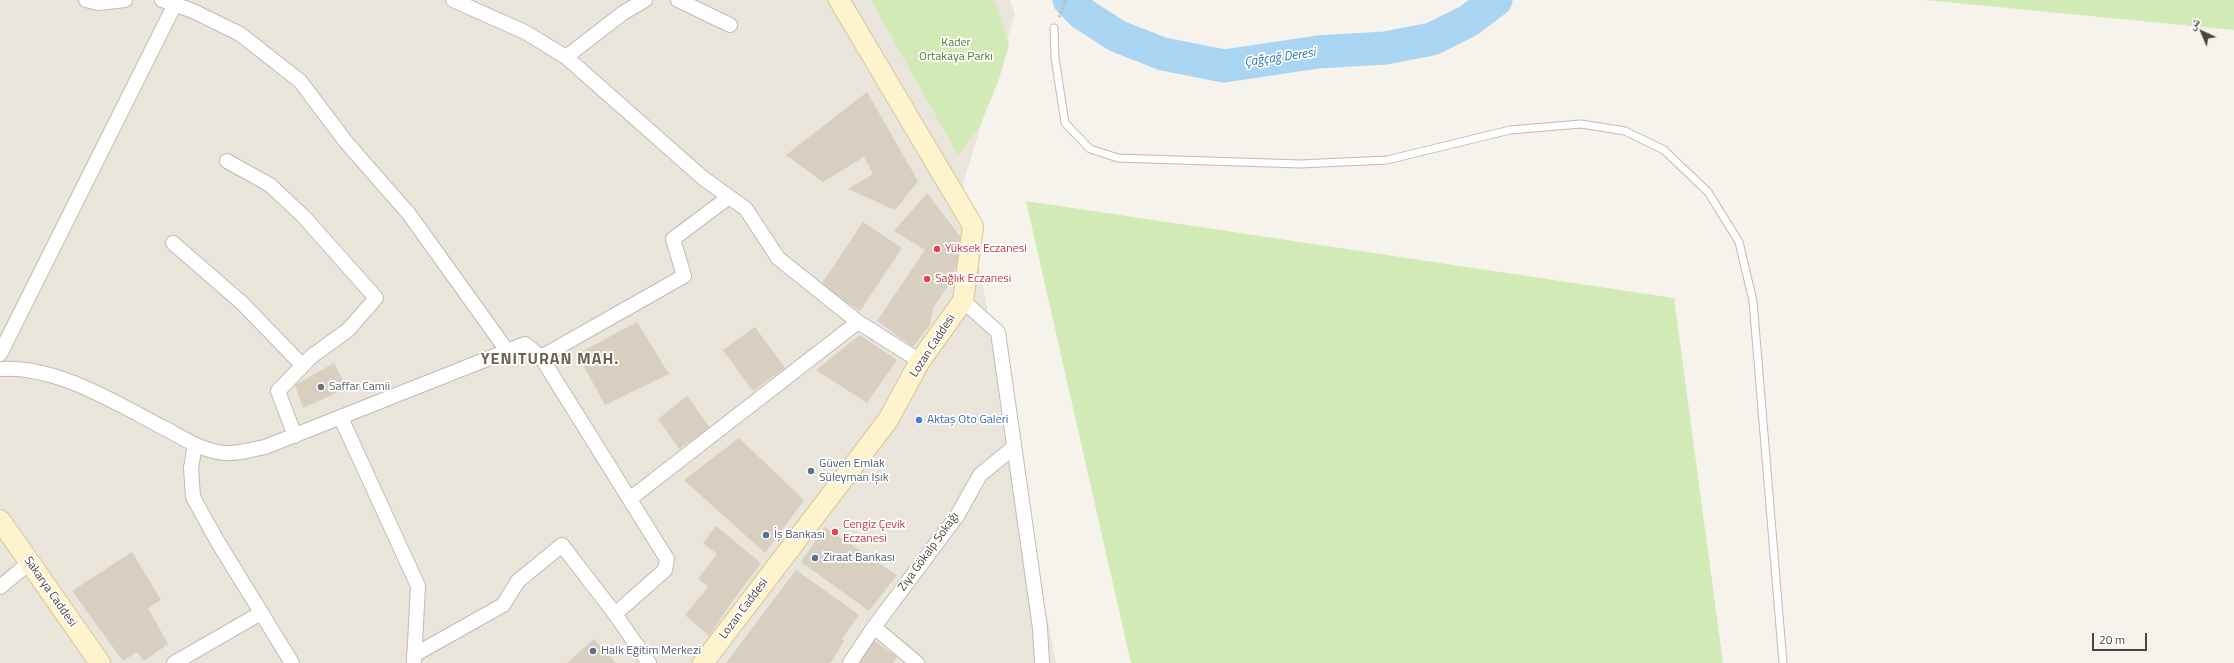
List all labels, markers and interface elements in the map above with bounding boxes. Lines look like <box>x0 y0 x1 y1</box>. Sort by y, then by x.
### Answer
north arrow <box>2182 12 2222 52</box>
text: ش <box>2184 14 2203 33</box>
park label: Kader Ortakaya Parkı <box>919 36 993 64</box>
water label: Çağçağ Deresi <box>1243 45 1317 71</box>
place label: Yüksek Eczanesi <box>945 242 1027 256</box>
marker: Yüksek Eczanesi <box>932 244 942 254</box>
place label: Sağlık Eczanesi <box>935 272 1011 286</box>
marker: Sağlık Eczanesi <box>922 274 932 284</box>
street label: Lozan Caddesi <box>907 312 959 380</box>
district label: YENITURAN MAH. <box>481 350 619 370</box>
place label: Saffar Camii <box>329 380 390 394</box>
marker: Saffar Camii <box>316 382 326 392</box>
place label: Aktaş Oto Galeri <box>927 413 1008 427</box>
marker: Aktaş Oto Galeri <box>914 415 924 425</box>
place label: Güven Emlak Süleyman Işık <box>819 457 888 485</box>
marker: Güven Emlak Süleyman Işık <box>806 466 816 476</box>
street label: Ziya Gökalp Sokağı <box>896 510 962 594</box>
place label: Cengiz Çevik Eczanesi <box>843 518 905 546</box>
marker: Cengiz Çevik Eczanesi <box>830 527 840 537</box>
place label: İş Bankası <box>774 528 825 542</box>
marker: İş Bankası <box>761 530 771 540</box>
place label: Ziraat Bankası <box>823 551 895 565</box>
marker: Ziraat Bankası <box>810 553 820 563</box>
street label: Sakarya Caddesi <box>21 554 79 630</box>
street label: Lozan Caddesi <box>717 576 771 642</box>
scale bar <box>2094 625 2149 651</box>
text: 20 m <box>2099 630 2125 649</box>
place label: Halk Eğitim Merkezi <box>601 644 701 658</box>
marker: Halk Eğitim Merkezi <box>588 646 598 656</box>

